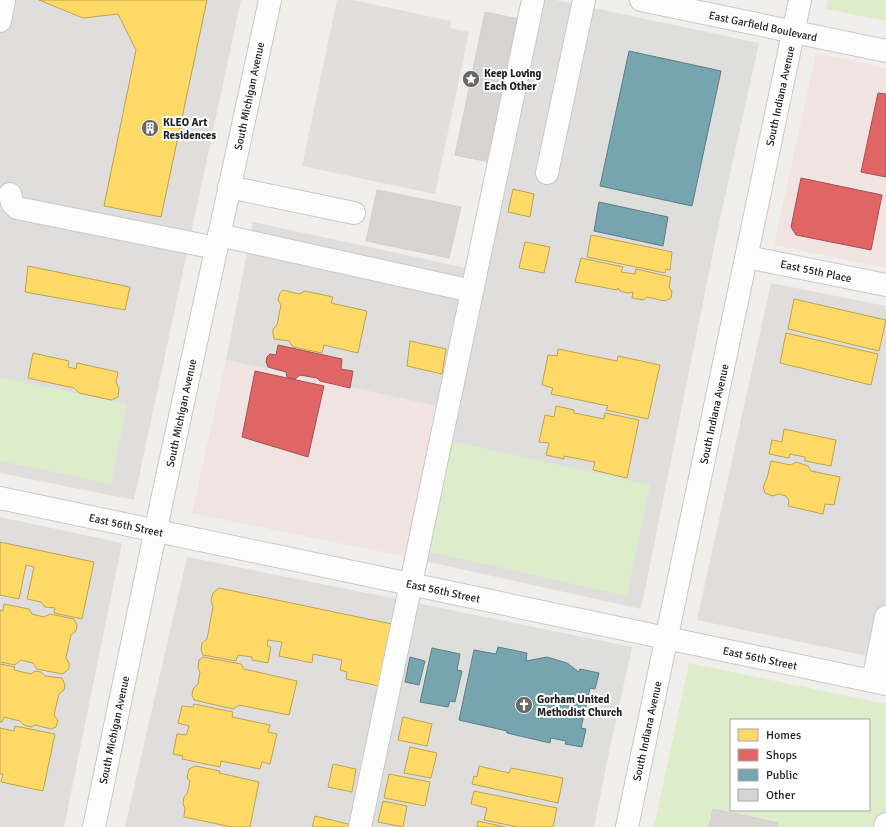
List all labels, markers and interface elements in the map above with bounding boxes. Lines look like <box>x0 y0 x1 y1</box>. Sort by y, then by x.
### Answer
street label: East Garfield Boulevard <box>708 9 818 44</box>
street label: South Michigan Avenue <box>232 41 267 151</box>
street label: South Indiana Avenue <box>764 45 797 147</box>
place label: Keep Loving Each Other <box>484 67 542 93</box>
place icon: Keep Loving Each Other <box>461 69 481 89</box>
place label: KLEO Art Residences <box>163 116 216 142</box>
building icon: KLEO Art Residences <box>140 118 160 138</box>
street label: East 55th Place <box>779 258 853 285</box>
street label: South Michigan Avenue <box>164 358 199 468</box>
street label: South Indiana Avenue <box>698 363 731 465</box>
street label: East 56th Street <box>88 511 164 540</box>
street label: East 56th Street <box>405 577 481 606</box>
street label: East 56th Street <box>722 644 798 673</box>
street label: South Michigan Avenue <box>97 675 132 785</box>
street label: South Indiana Avenue <box>631 680 664 782</box>
place label: Gorham United Methodist Church <box>537 693 622 719</box>
church icon: Gorham United Methodist Church <box>514 695 534 715</box>
legend <box>730 719 870 811</box>
text: Homes <box>766 728 801 743</box>
text: Shops <box>766 748 797 763</box>
text: Public <box>766 768 798 783</box>
text: Other <box>766 788 796 803</box>

